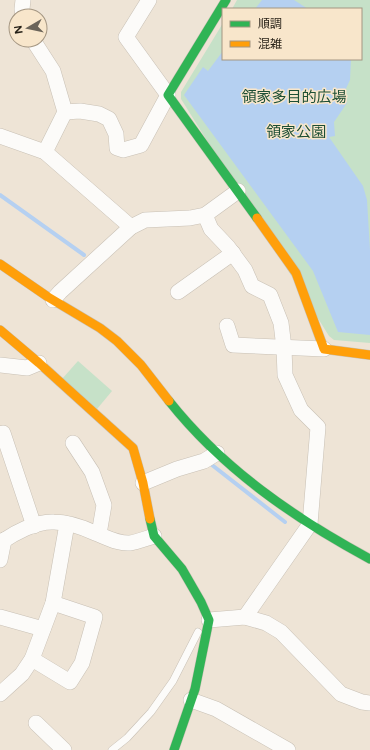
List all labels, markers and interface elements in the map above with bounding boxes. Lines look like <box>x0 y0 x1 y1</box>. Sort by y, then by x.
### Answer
north arrow <box>8 8 48 48</box>
legend <box>222 8 362 60</box>
text: 順調 <box>258 17 282 31</box>
text: N <box>12 24 26 35</box>
text: 混雑 <box>258 37 282 51</box>
park label: 領家多目的広場 <box>241 88 347 106</box>
park label: 領家公園 <box>266 123 326 141</box>

